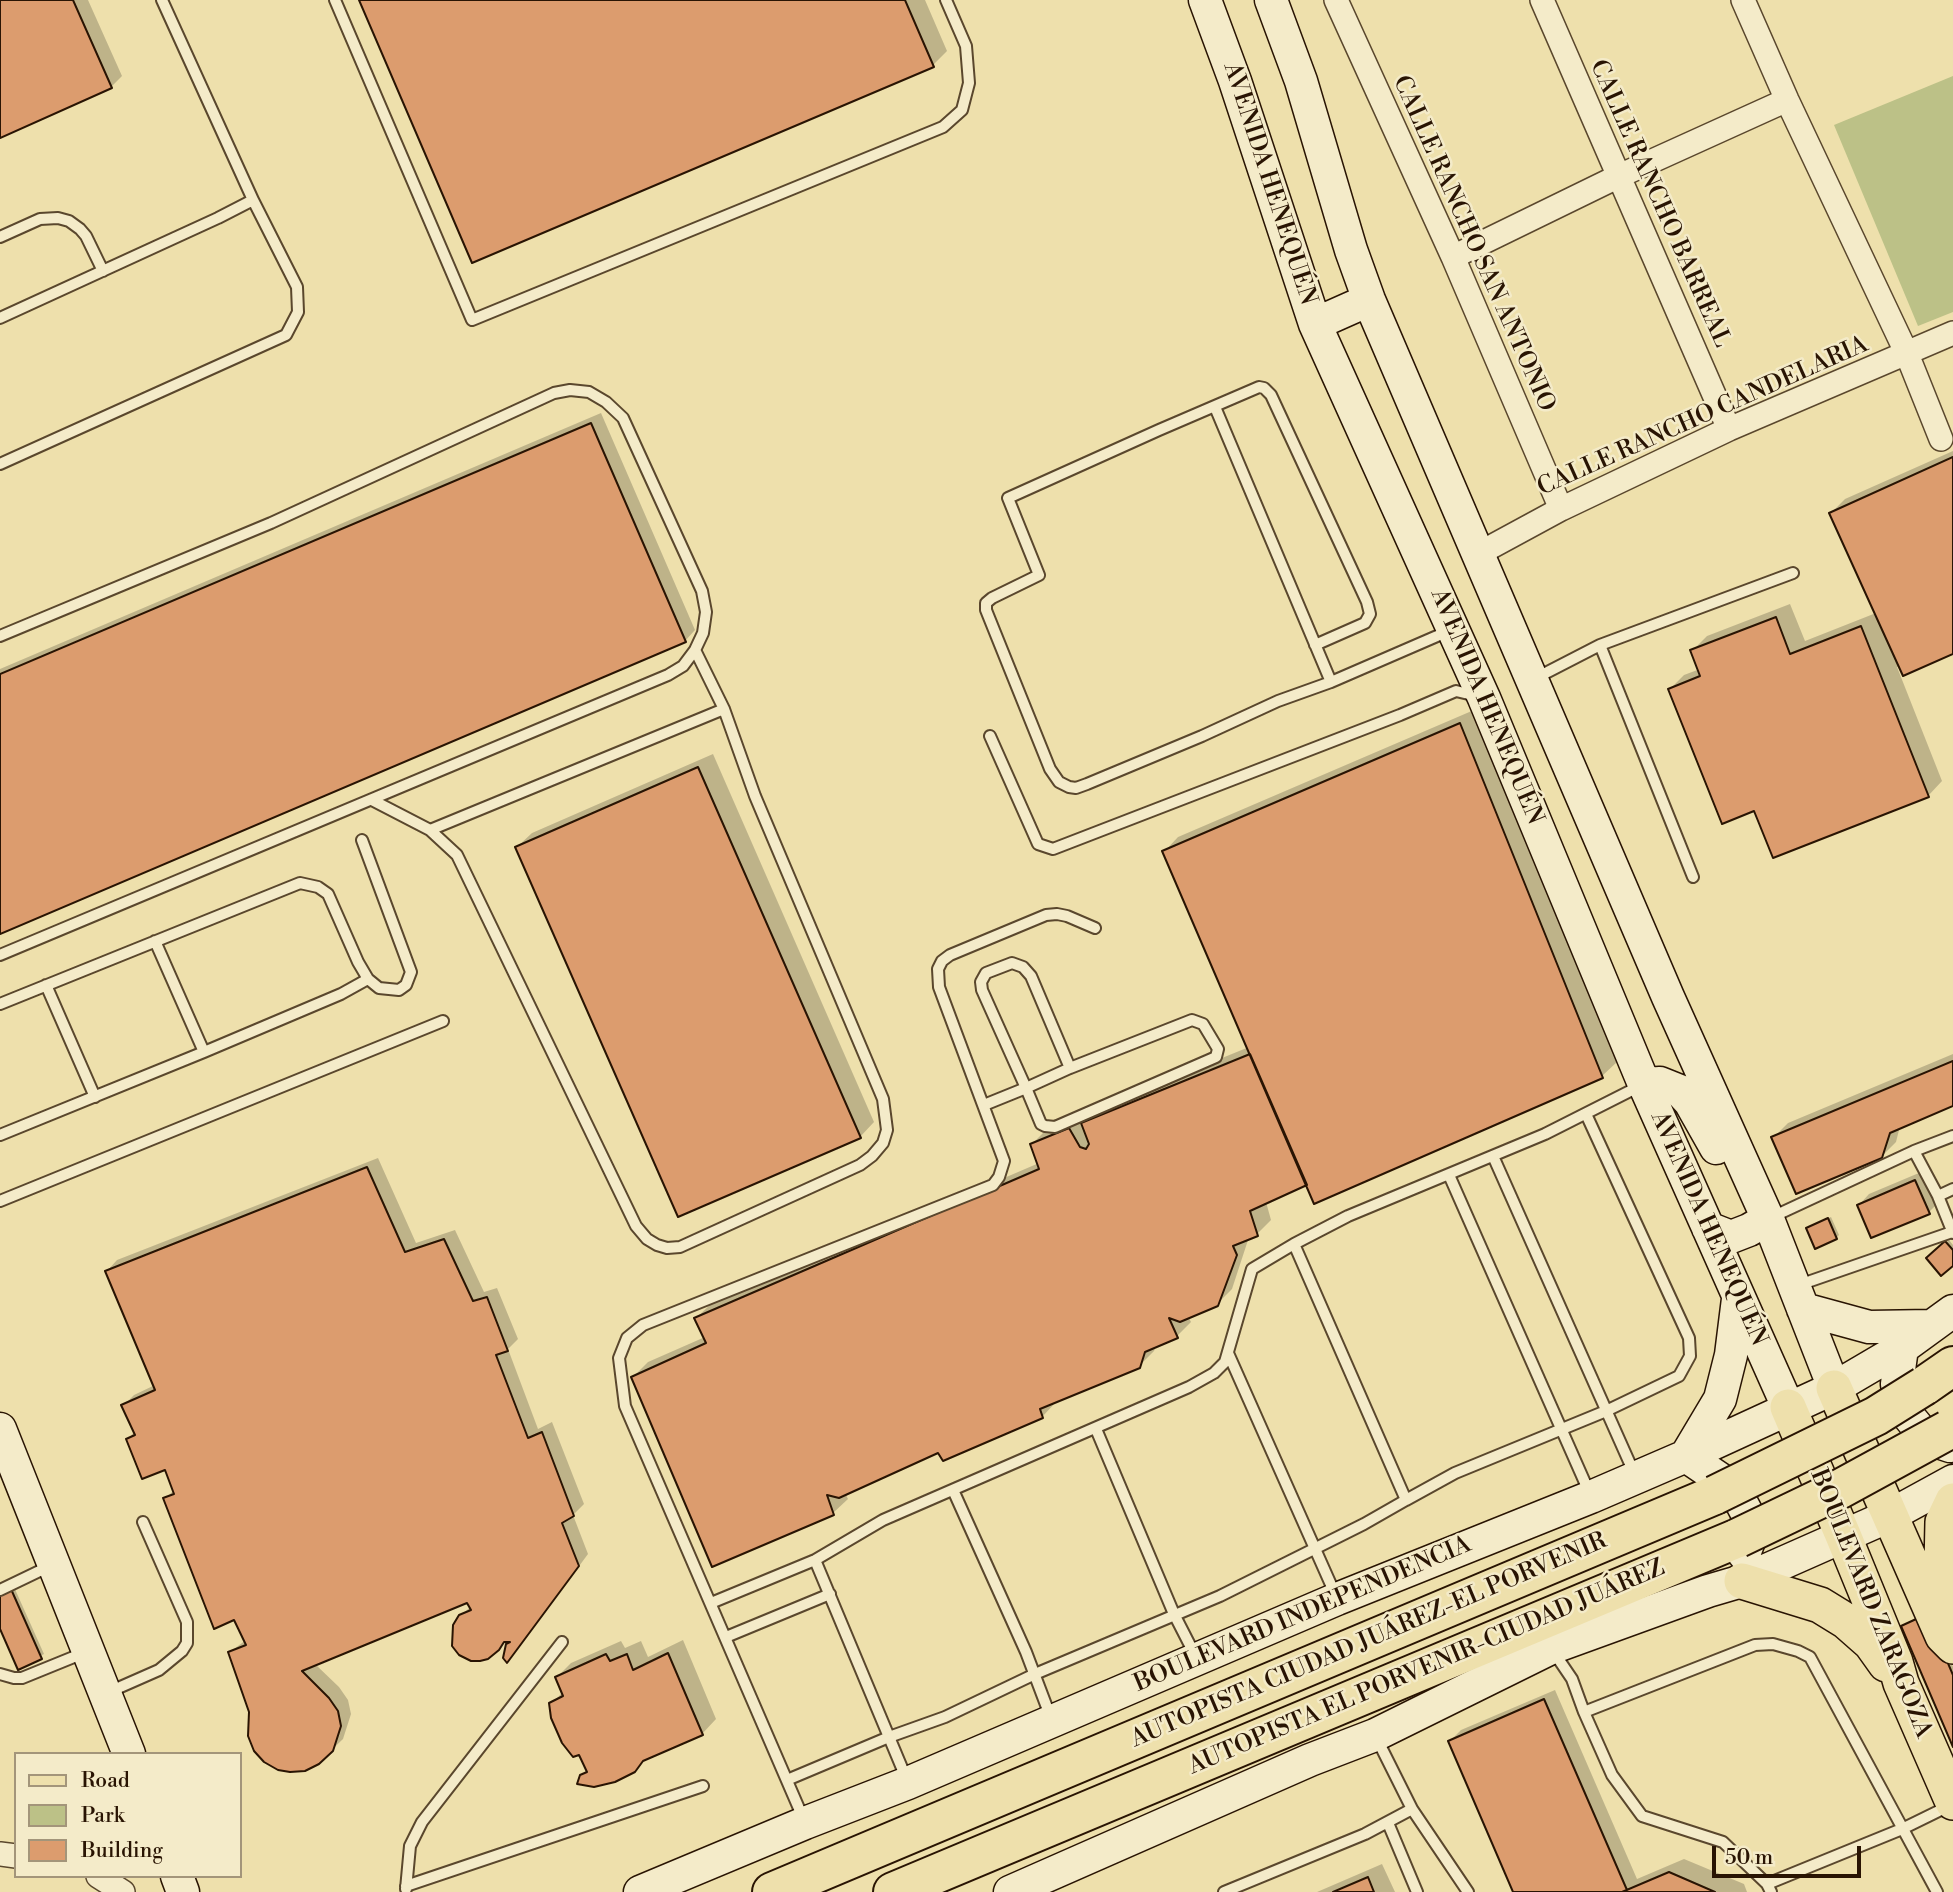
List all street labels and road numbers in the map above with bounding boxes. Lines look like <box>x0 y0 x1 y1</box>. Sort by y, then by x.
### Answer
street label: CALLE RANCHO BARREAL <box>1582 56 1736 352</box>
street label: AVENIDA HENEQUÉN <box>1216 59 1322 309</box>
street label: CALLE RANCHO SAN ANTONIO <box>1386 72 1560 416</box>
street label: CALLE RANCHO CANDELARIA <box>1533 331 1873 503</box>
street label: AVENIDA HENEQUÉN <box>1423 585 1549 829</box>
street label: AVENIDA HENEQUÉN <box>1643 1107 1773 1351</box>
street label: BOULEVARD ZARAGOZA <box>1803 1466 1937 1742</box>
street label: AUTOPISTA CIUDAD JUÁREZ-EL PORVENIR <box>1127 1527 1611 1755</box>
street label: BOULEVARD INDEPENDENCIA <box>1130 1531 1476 1699</box>
street label: AUTOPISTA EL PORVENIR-CIUDAD JUÁREZ <box>1184 1554 1670 1782</box>

